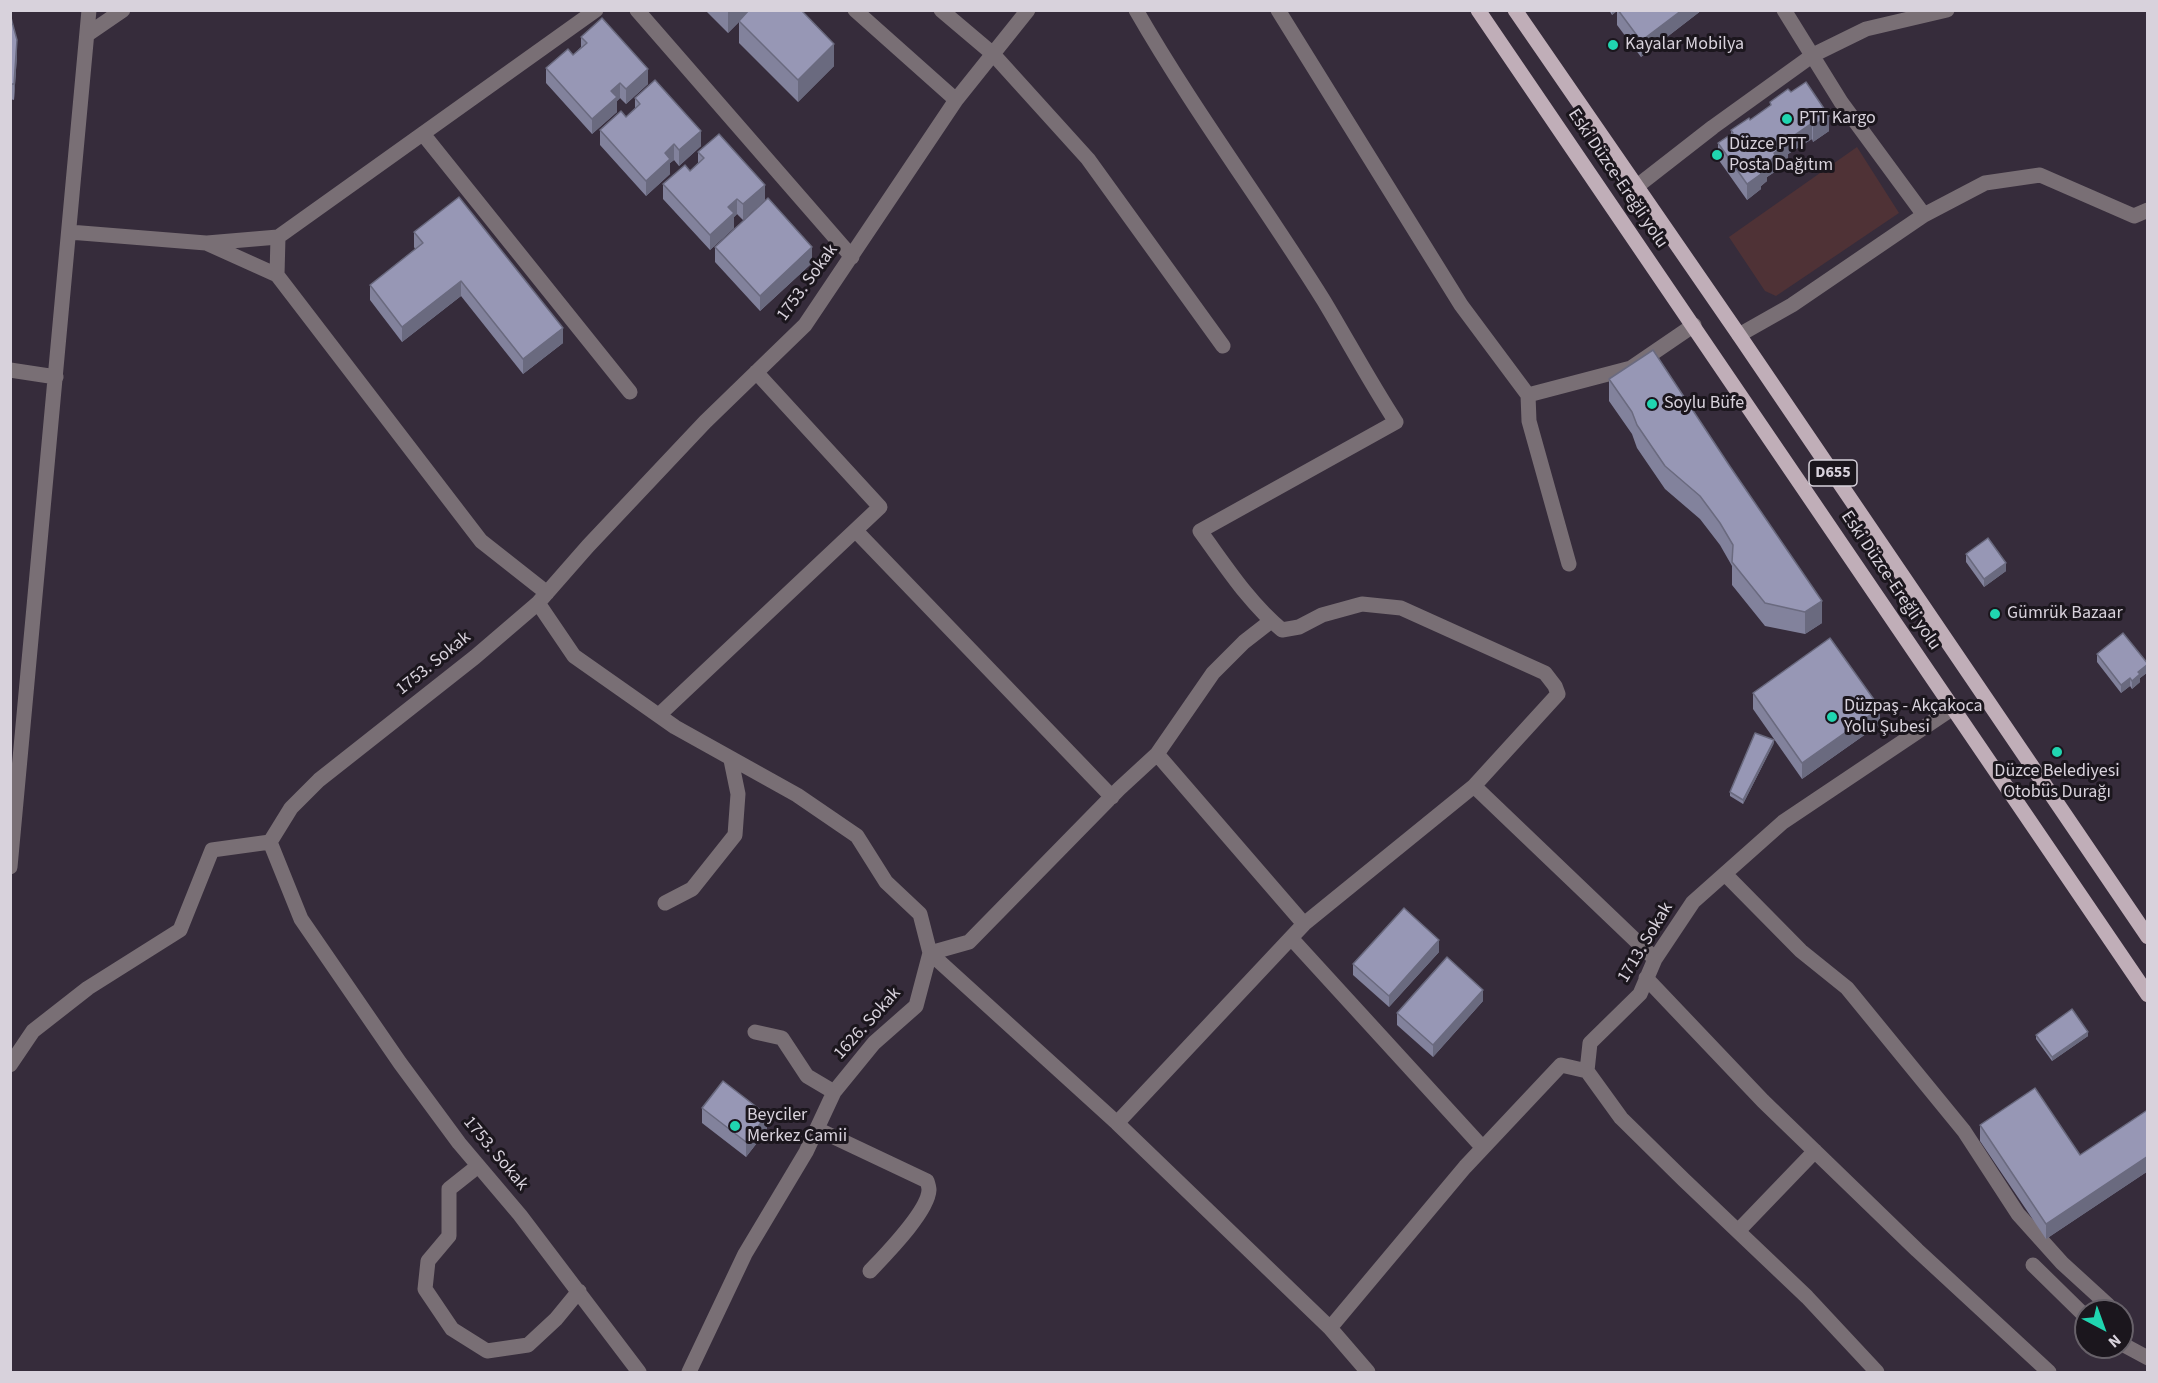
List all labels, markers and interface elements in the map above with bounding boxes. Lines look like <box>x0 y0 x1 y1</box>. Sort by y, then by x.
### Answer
place label: Kayalar Mobilya <box>1625 34 1744 56</box>
marker: Kayalar Mobilya <box>1606 38 1620 52</box>
street label: Eski Düzce-Ereğli yolu <box>1562 105 1672 253</box>
place label: PTT Kargo <box>1799 108 1876 130</box>
marker: PTT Kargo <box>1780 112 1794 126</box>
place label: Düzce PTT Posta Dağıtım <box>1729 134 1833 176</box>
marker: Düzce PTT Posta Dağıtım <box>1710 148 1724 162</box>
street label: 1753. Sokak <box>773 240 843 326</box>
place label: Soylu Büfe <box>1664 393 1744 415</box>
marker: Soylu Büfe <box>1645 397 1659 411</box>
road number: D655 <box>1809 460 1857 486</box>
street label: Eski Düzce-Ereğli yolu <box>1835 507 1945 655</box>
place label: Gümrük Bazaar <box>2007 603 2123 625</box>
marker: Gümrük Bazaar <box>1988 607 2002 621</box>
street label: 1753. Sokak <box>392 627 476 701</box>
place label: Düzpaş - Akçakoca Yolu Şubesi <box>1844 696 1983 738</box>
marker: Düzpaş - Akçakoca Yolu Şubesi <box>1825 710 1839 724</box>
marker: Düzce Belediyesi Otobüs Durağı <box>2050 745 2064 759</box>
place label: Düzce Belediyesi Otobüs Durağı <box>1994 761 2120 804</box>
street label: 1713. Sokak <box>1614 899 1678 987</box>
street label: 1626. Sokak <box>830 983 906 1065</box>
place label: Beyciler Merkez Camii <box>747 1105 847 1148</box>
street label: 1753. Sokak <box>458 1113 532 1195</box>
marker: Beyciler Merkez Camii <box>728 1119 742 1133</box>
north arrow <box>2074 1299 2134 1359</box>
text: N <box>2103 1329 2126 1353</box>

